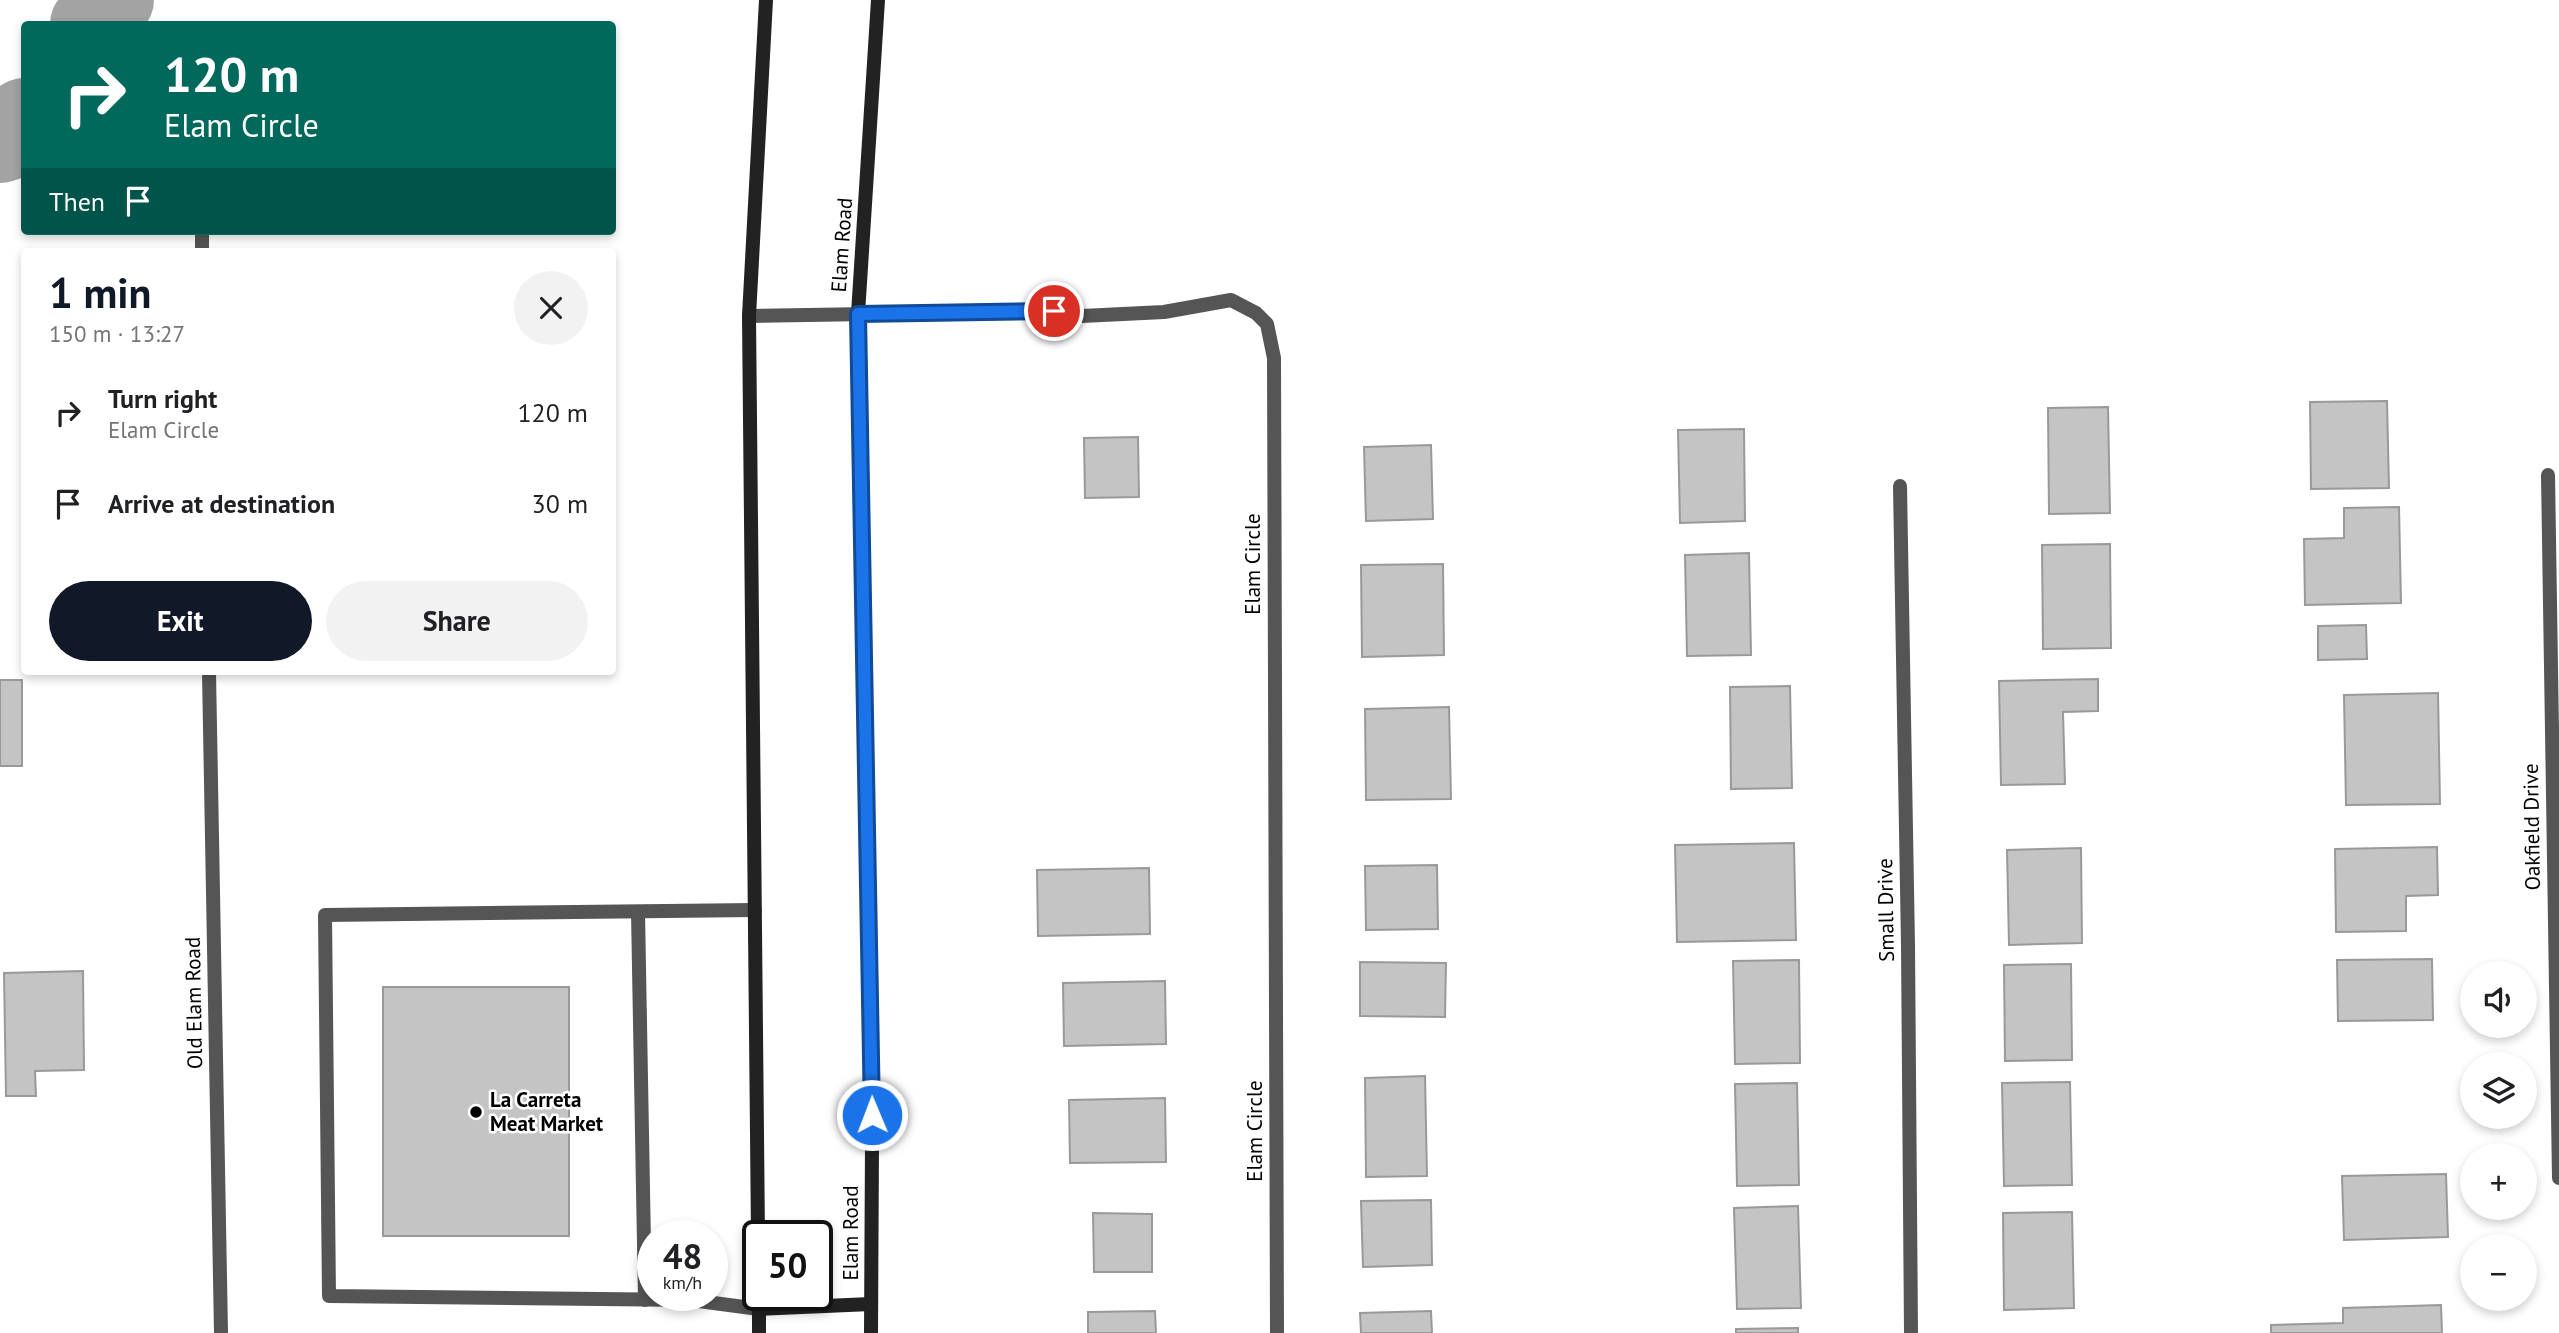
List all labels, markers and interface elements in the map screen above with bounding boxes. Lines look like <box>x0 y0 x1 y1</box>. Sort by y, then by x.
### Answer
text: 120 m <box>164 42 299 106</box>
icon: right <box>49 49 140 140</box>
text: Elam Circle <box>164 104 319 146</box>
icon: arrive <box>119 182 157 220</box>
text: Then <box>49 185 105 218</box>
street label: Elam Road <box>825 197 858 293</box>
text: 1 min <box>49 265 151 320</box>
button: close <box>514 271 588 345</box>
pin <box>1024 281 1084 341</box>
icon: arrive <box>1035 292 1073 330</box>
text: 150 m · 13:27 <box>49 319 185 348</box>
text: Turn right <box>108 382 217 415</box>
icon: right <box>49 394 87 432</box>
text: 120 m <box>517 396 588 429</box>
text: Elam Circle <box>108 415 219 444</box>
icon: arrive <box>49 485 87 523</box>
text: Arrive at destination <box>108 487 335 520</box>
text: 30 m <box>532 487 588 520</box>
street label: Elam Circle <box>1239 513 1266 615</box>
button: Exit <box>49 581 312 661</box>
button: Share <box>326 581 588 661</box>
street label: Oakfield Drive <box>2517 763 2546 891</box>
street label: Small Drive <box>1871 858 1900 962</box>
street label: Old Elam Road <box>179 937 208 1069</box>
map controls <box>2460 961 2537 1311</box>
button: sound <box>2460 961 2537 1038</box>
button: layers <box>2460 1052 2537 1129</box>
position arrow <box>835 1078 909 1152</box>
street label: Elam Circle <box>1241 1080 1268 1182</box>
place label: La Carreta Meat Market <box>490 1086 604 1137</box>
marker: La Carreta Meat Market <box>468 1104 484 1120</box>
button: + <box>2460 1143 2537 1220</box>
street label: Elam Road <box>837 1186 864 1280</box>
speed limit sign: 50 <box>742 1220 833 1311</box>
text: 48 <box>663 1233 702 1279</box>
button: − <box>2460 1234 2537 1311</box>
text: km/h <box>663 1271 702 1294</box>

